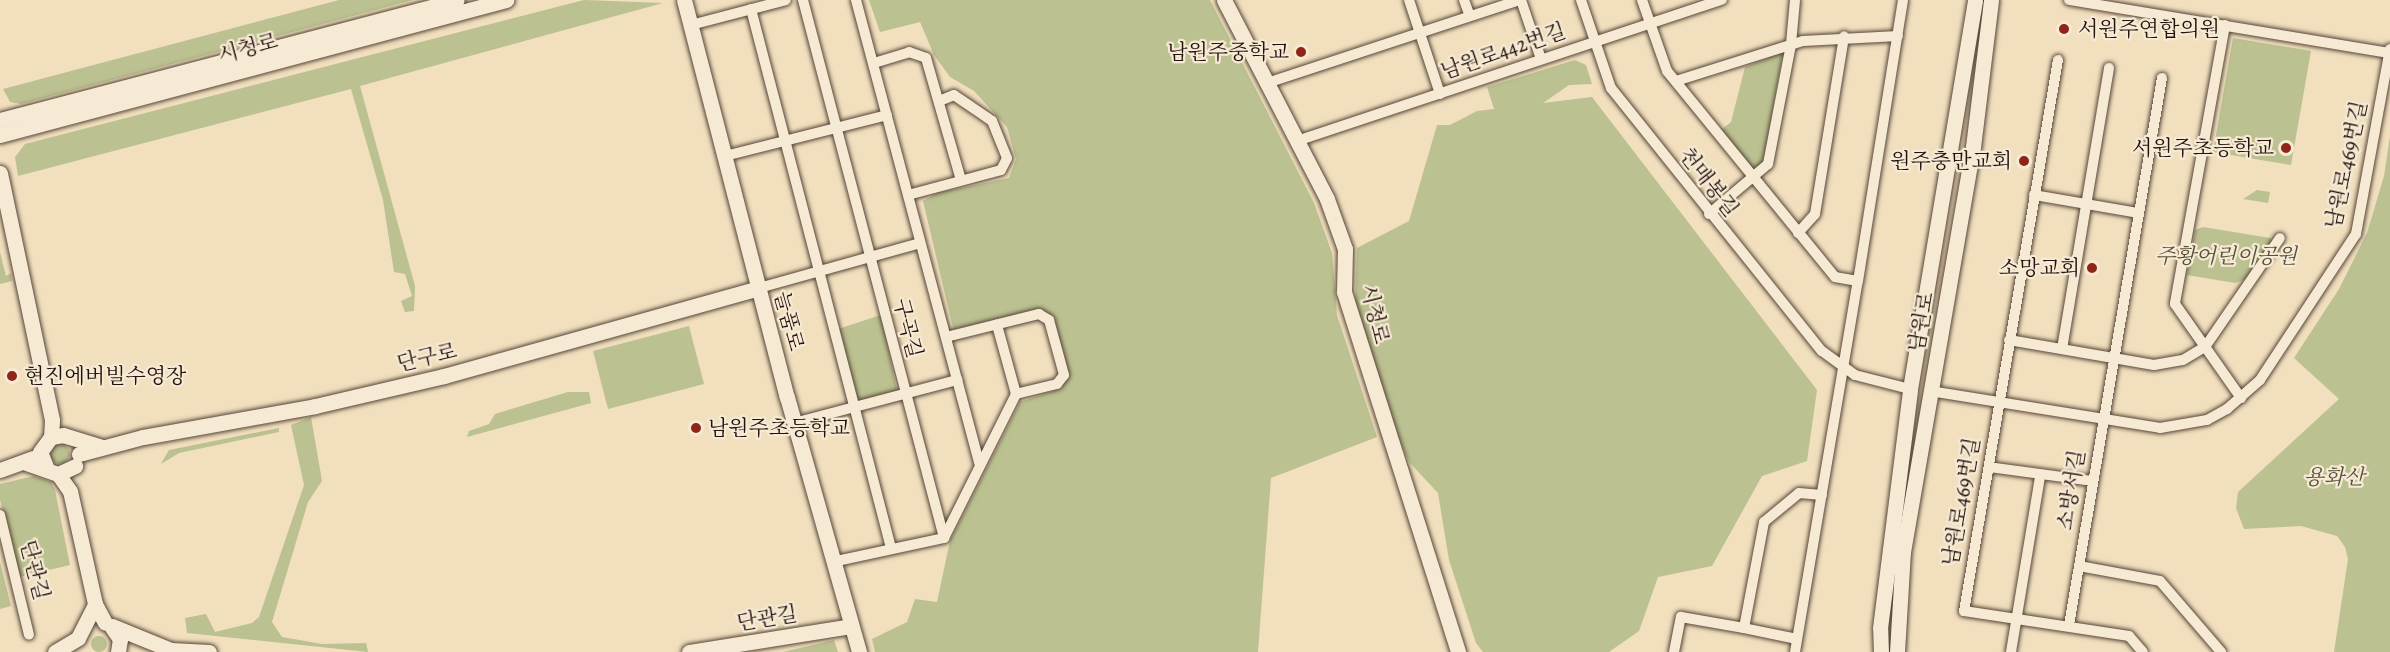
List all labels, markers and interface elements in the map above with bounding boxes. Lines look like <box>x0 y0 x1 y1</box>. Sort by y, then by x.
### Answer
place label: 서원주연합의원 <box>2078 16 2220 42</box>
street label: 남원로442번길 <box>1437 18 1569 84</box>
marker: 서원주연합의원 <box>2055 20 2073 38</box>
street label: 시청로 <box>215 28 281 68</box>
place label: 남원주중학교 <box>1167 39 1289 65</box>
marker: 남원주중학교 <box>1294 45 1308 59</box>
street label: 남원로469번길 <box>2320 99 2372 231</box>
place label: 서원주초등학교 <box>2132 135 2274 161</box>
marker: 서원주초등학교 <box>2279 141 2293 155</box>
street label: 천매봉길 <box>1674 142 1744 222</box>
place label: 원주충만교회 <box>1890 148 2012 174</box>
marker: 원주충만교회 <box>2017 154 2031 168</box>
park label: 주황어린이공원 <box>2155 243 2297 269</box>
place label: 소망교회 <box>1999 255 2080 281</box>
marker: 소망교회 <box>2085 261 2099 275</box>
street label: 시청로 <box>1355 281 1395 347</box>
street label: 늘품로 <box>769 288 809 354</box>
street label: 남원로 <box>1903 290 1939 354</box>
street label: 구곡길 <box>888 295 928 361</box>
street label: 단구로 <box>395 338 459 376</box>
place label: 현진에버빌수영장 <box>24 363 186 389</box>
marker: 현진에버빌수영장 <box>5 369 19 383</box>
place label: 남원주초등학교 <box>708 415 850 441</box>
marker: 남원주초등학교 <box>689 421 703 435</box>
street label: 남원로469번길 <box>1937 436 1985 568</box>
street label: 소방서길 <box>2052 448 2090 532</box>
park label: 용화산 <box>2304 464 2364 490</box>
street label: 단관길 <box>15 537 55 603</box>
street label: 단관길 <box>735 601 799 635</box>

